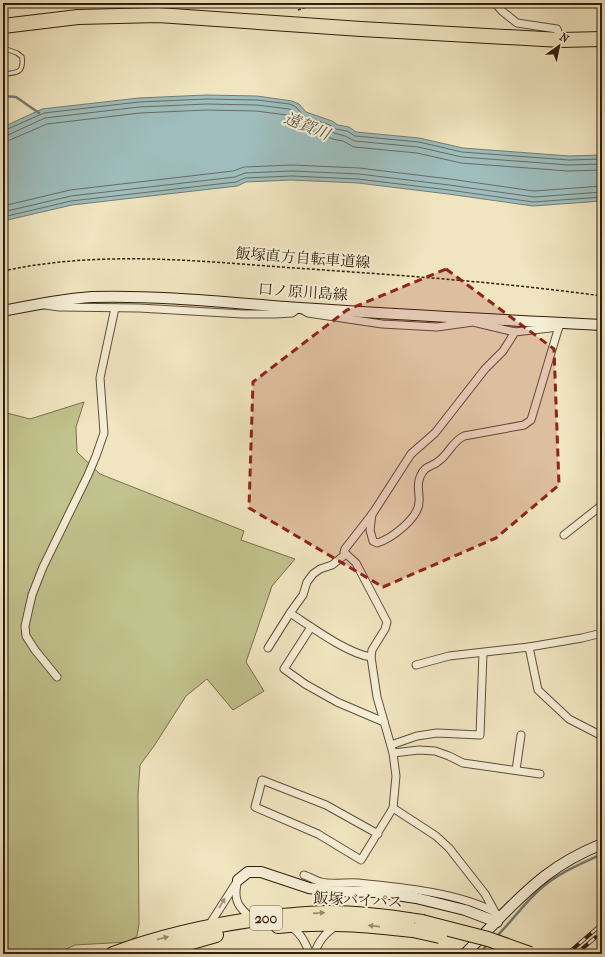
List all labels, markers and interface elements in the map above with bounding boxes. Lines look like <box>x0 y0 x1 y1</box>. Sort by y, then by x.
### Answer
north arrow <box>539 26 579 66</box>
text: N <box>557 30 572 46</box>
water label: 遠賀川 <box>281 108 335 145</box>
street label: 飯塚直方自転車道線 <box>235 244 371 272</box>
street label: 口ノ原川島線 <box>257 280 349 304</box>
street label: 飯塚バイパス <box>313 889 403 911</box>
one-way arrow <box>219 897 226 909</box>
road number: 200 <box>250 906 282 930</box>
one-way arrow <box>313 910 325 917</box>
one-way arrow <box>368 923 380 929</box>
one-way arrow <box>157 935 170 941</box>

